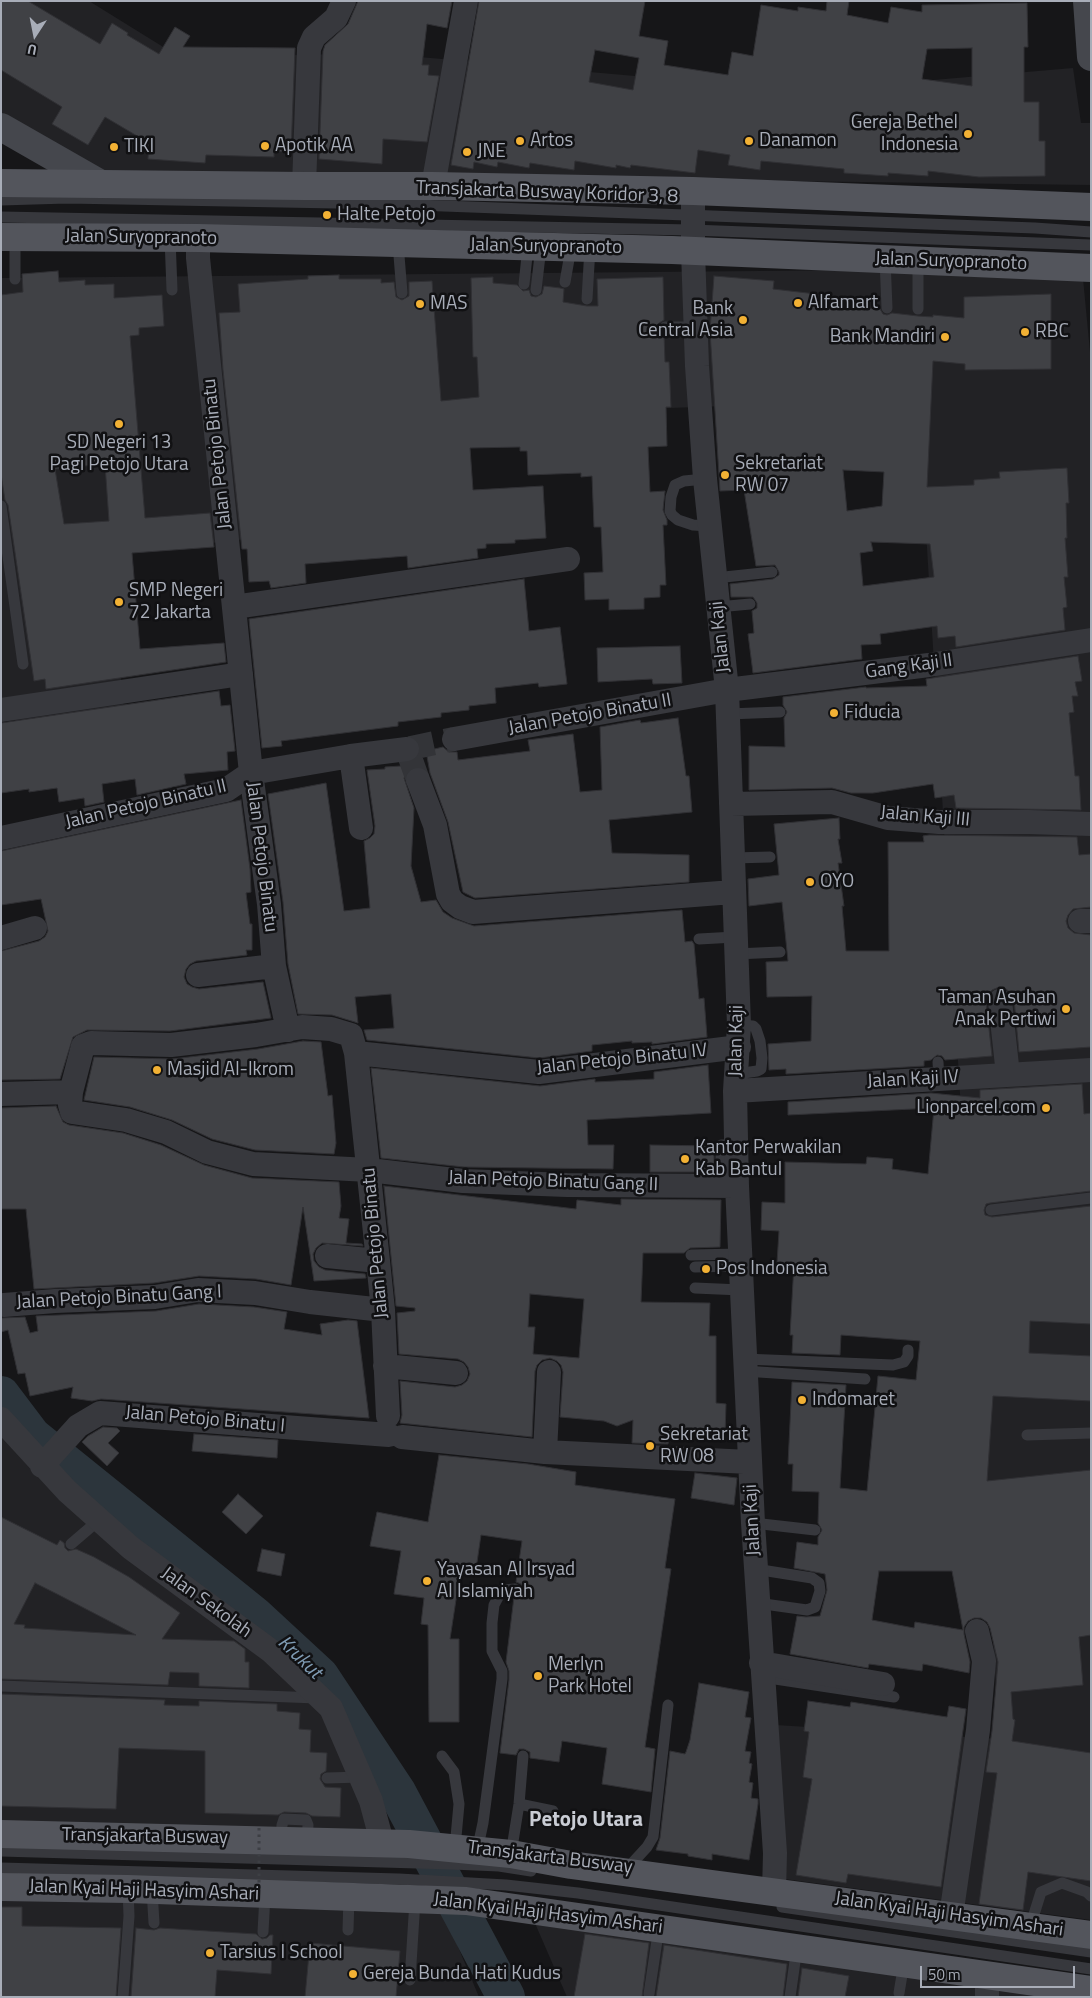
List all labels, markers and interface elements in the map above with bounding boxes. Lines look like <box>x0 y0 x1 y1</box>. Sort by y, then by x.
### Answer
north arrow <box>10 10 60 60</box>
text: U <box>26 39 39 61</box>
place label: Gereja Bethel Indonesia <box>851 112 958 156</box>
marker: Gereja Bethel Indonesia <box>962 128 974 140</box>
place label: Artos <box>530 130 573 152</box>
place label: Danamon <box>759 130 837 152</box>
place label: Apotik AA <box>275 135 353 157</box>
marker: Artos <box>514 135 526 147</box>
marker: Danamon <box>743 135 755 147</box>
place label: TIKI <box>124 136 154 158</box>
marker: Apotik AA <box>259 140 271 152</box>
marker: TIKI <box>108 141 120 153</box>
place label: JNE <box>477 141 506 163</box>
marker: JNE <box>461 146 473 158</box>
street label: Transjakarta Busway Koridor 3, 8 <box>416 177 678 209</box>
place label: Halte Petojo <box>337 204 436 226</box>
marker: Halte Petojo <box>321 209 333 221</box>
street label: Jalan Suryopranoto <box>65 225 217 251</box>
street label: Jalan Suryopranoto <box>470 234 622 260</box>
street label: Jalan Suryopranoto <box>875 248 1027 276</box>
place label: Alfamart <box>808 292 878 314</box>
place label: MAS <box>430 293 467 315</box>
marker: Alfamart <box>792 297 804 309</box>
marker: MAS <box>414 298 426 310</box>
place label: Bank Central Asia <box>638 298 733 342</box>
marker: Bank Central Asia <box>737 314 749 326</box>
place label: RBC <box>1035 321 1069 343</box>
place label: Bank Mandiri <box>830 326 935 348</box>
marker: RBC <box>1019 326 1031 338</box>
marker: Bank Mandiri <box>939 331 951 343</box>
street label: Jalan Petojo Binatu <box>199 377 237 531</box>
marker: SD Negeri 13 Pagi Petojo Utara <box>113 418 125 430</box>
place label: SD Negeri 13 Pagi Petojo Utara <box>49 432 189 476</box>
place label: Sekretariat RW 07 <box>735 453 823 497</box>
marker: Sekretariat RW 07 <box>719 469 731 481</box>
place label: SMP Negeri 72 Jakarta <box>129 580 223 624</box>
marker: SMP Negeri 72 Jakarta <box>113 596 125 608</box>
street label: Jalan Kaji <box>706 600 736 674</box>
street label: Gang Kaji II <box>864 650 954 684</box>
street label: Jalan Petojo Binatu II <box>507 689 673 741</box>
place label: Fiducia <box>844 702 900 724</box>
marker: Fiducia <box>828 707 840 719</box>
street label: Jalan Petojo Binatu II <box>63 775 229 835</box>
street label: Jalan Petojo Binatu <box>240 780 282 934</box>
street label: Jalan Kaji III <box>879 802 971 832</box>
place label: OYO <box>820 871 854 893</box>
marker: OYO <box>804 876 816 888</box>
place label: Taman Asuhan Anak Pertiwi <box>938 987 1056 1031</box>
marker: Taman Asuhan Anak Pertiwi <box>1060 1003 1072 1015</box>
street label: Jalan Kaji <box>725 1005 749 1077</box>
street label: Jalan Petojo Binatu IV <box>536 1040 708 1080</box>
place label: Masjid Al-Ikrom <box>167 1059 294 1081</box>
marker: Masjid Al-Ikrom <box>151 1064 163 1076</box>
street label: Jalan Kaji IV <box>867 1066 959 1094</box>
place label: Lionparcel.com <box>916 1097 1036 1119</box>
marker: Lionparcel.com <box>1040 1102 1052 1114</box>
place label: Kantor Perwakilan Kab Bantul <box>695 1137 842 1181</box>
marker: Kantor Perwakilan Kab Bantul <box>679 1153 691 1165</box>
street label: Jalan Petojo Binatu <box>358 1167 394 1319</box>
street label: Jalan Petojo Binatu Gang II <box>447 1167 659 1197</box>
place label: Pos Indonesia <box>716 1258 828 1280</box>
marker: Pos Indonesia <box>700 1263 712 1275</box>
street label: Jalan Petojo Binatu Gang I <box>16 1281 222 1315</box>
place label: Indomaret <box>812 1389 895 1411</box>
marker: Indomaret <box>796 1394 808 1406</box>
street label: Jalan Petojo Binatu I <box>124 1402 286 1438</box>
place label: Sekretariat RW 08 <box>660 1424 748 1468</box>
marker: Sekretariat RW 08 <box>644 1440 656 1452</box>
street label: Jalan Kaji <box>740 1483 766 1557</box>
place label: Yayasan Al Irsyad Al Islamiyah <box>437 1559 575 1603</box>
street label: Jalan Sekolah <box>156 1563 256 1643</box>
marker: Yayasan Al Irsyad Al Islamiyah <box>421 1575 433 1587</box>
water label: Krukut <box>272 1631 326 1685</box>
place label: Merlyn Park Hotel <box>548 1654 632 1698</box>
marker: Merlyn Park Hotel <box>532 1670 544 1682</box>
district label: Petojo Utara <box>529 1808 643 1834</box>
street label: Transjakarta Busway <box>62 1824 228 1850</box>
street label: Transjakarta Busway <box>466 1837 634 1879</box>
street label: Jalan Kyai Haji Hasyim Ashari <box>28 1876 260 1906</box>
street label: Jalan Kyai Haji Hasyim Ashari <box>833 1888 1065 1942</box>
street label: Jalan Kyai Haji Hasyim Ashari <box>432 1889 664 1939</box>
place label: Tarsius I School <box>220 1942 343 1964</box>
marker: Tarsius I School <box>204 1947 216 1959</box>
scale bar <box>922 1956 1077 1988</box>
place label: Gereja Bunda Hati Kudus <box>363 1963 561 1985</box>
text: 50 m <box>928 1963 961 1986</box>
marker: Gereja Bunda Hati Kudus <box>347 1968 359 1980</box>

